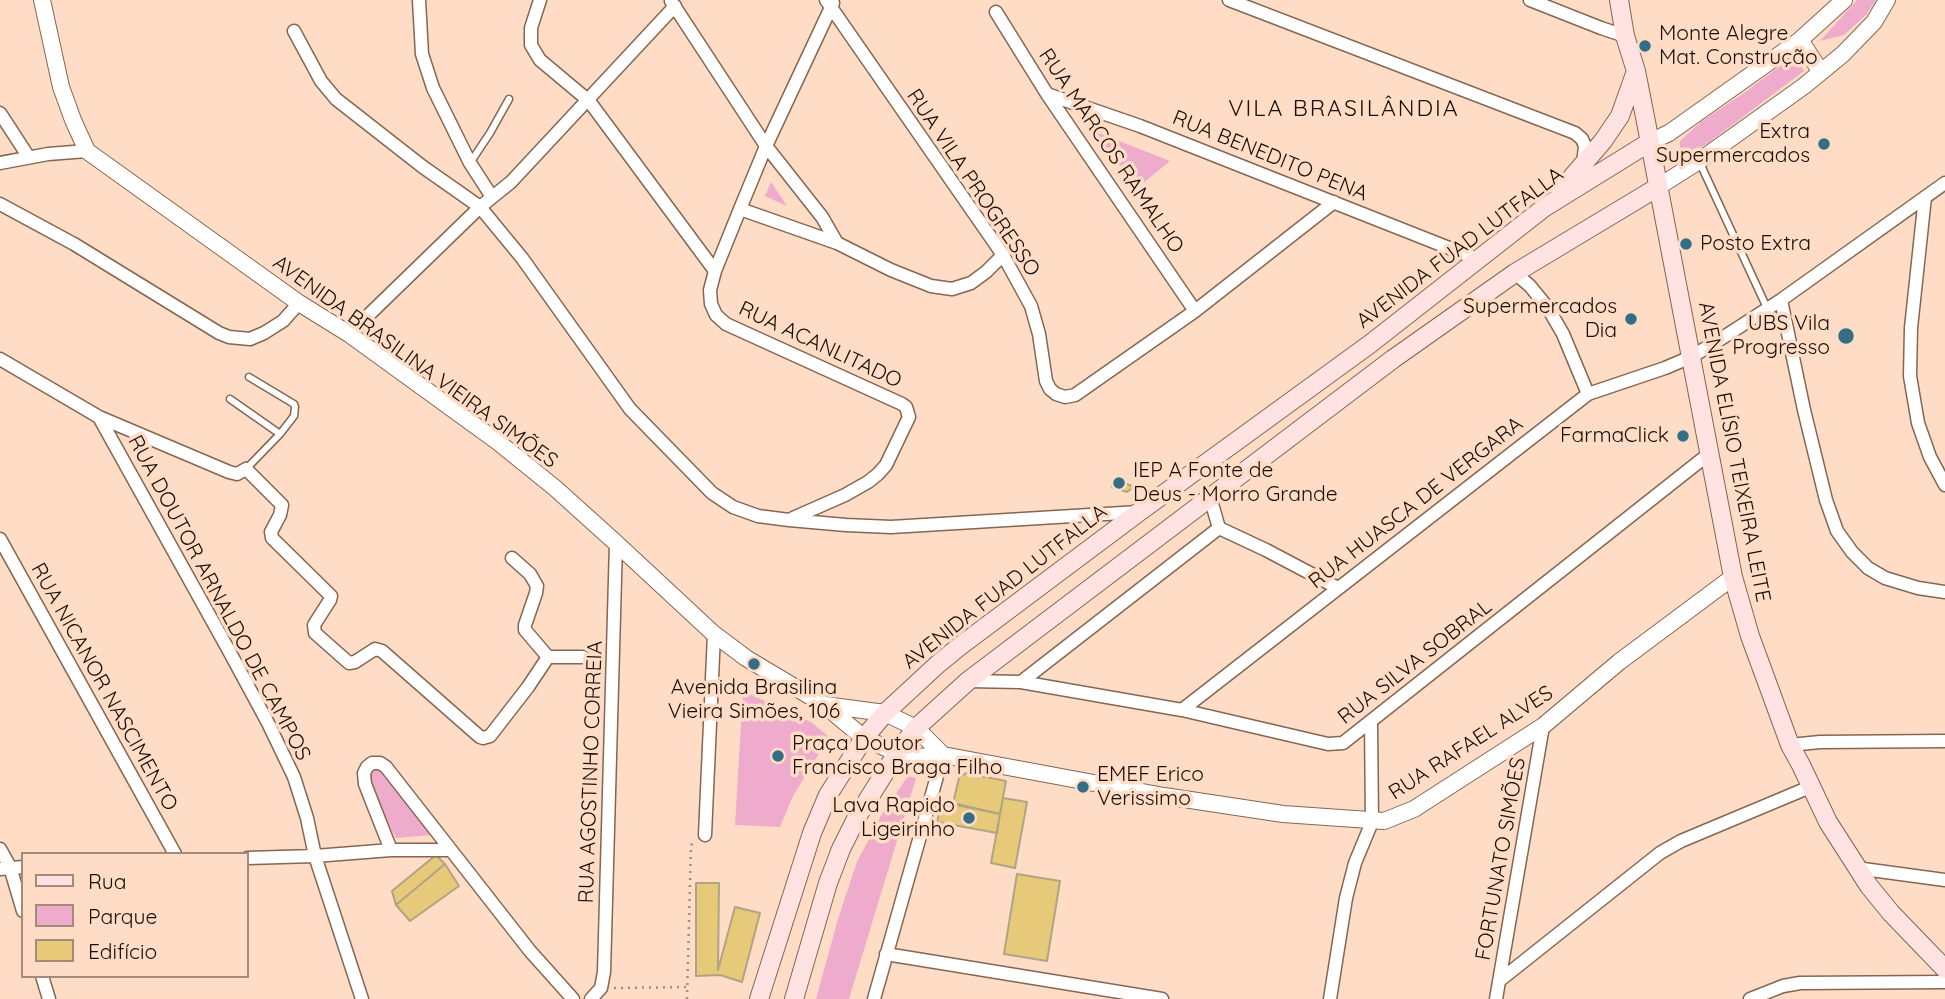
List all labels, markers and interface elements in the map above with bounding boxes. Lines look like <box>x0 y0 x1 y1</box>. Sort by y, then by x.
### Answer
place label: Monte Alegre Mat. Construção <box>1659 21 1818 71</box>
marker: Monte Alegre Mat. Construção <box>1637 38 1653 54</box>
street label: RUA MARCOS RAMALHO <box>1033 44 1189 258</box>
street label: RUA VILA PROGRESSO <box>901 85 1045 281</box>
district label: VILA BRASILÂNDIA <box>1230 95 1458 123</box>
street label: RUA BENEDITO PENA <box>1169 105 1371 207</box>
place label: Extra Supermercados <box>1656 119 1810 169</box>
marker: Extra Supermercados <box>1816 136 1832 152</box>
street label: AVENIDA FUAD LUTFALLA <box>1352 162 1568 334</box>
place label: Posto Extra <box>1700 231 1811 257</box>
marker: Posto Extra <box>1678 236 1694 252</box>
street label: AVENIDA BRASILINA VIEIRA SIMÕES <box>268 250 562 474</box>
place label: Supermercados Dia <box>1463 294 1617 344</box>
street label: RUA ACANLITADO <box>734 296 906 394</box>
street label: AVENIDA ELÍSIO TEIXEIRA LEITE <box>1692 300 1776 604</box>
marker: Supermercados Dia <box>1623 311 1639 327</box>
place label: UBS Vila Progresso <box>1732 311 1830 361</box>
marker: UBS Vila Progresso <box>1836 326 1856 346</box>
street label: RUA HUASCA DE VERGARA <box>1304 412 1528 594</box>
place label: FarmaClick <box>1560 423 1669 449</box>
marker: FarmaClick <box>1675 428 1691 444</box>
street label: RUA DOUTOR ARNALDO DE CAMPOS <box>122 431 316 765</box>
place label: IEP A Fonte de Deus - Morro Grande <box>1133 458 1338 508</box>
marker: IEP A Fonte de Deus - Morro Grande <box>1111 475 1127 491</box>
street label: AVENIDA FUAD LUTFALLA <box>898 499 1112 675</box>
street label: RUA NICANOR NASCIMENTO <box>25 559 183 815</box>
street label: RUA SILVA SOBRAL <box>1333 594 1497 730</box>
street label: RUA AGOSTINHO CORREIA <box>574 640 608 904</box>
marker: Avenida Brasilina Vieira Simões, 106 <box>746 656 762 672</box>
place label: Avenida Brasilina Vieira Simões, 106 <box>668 675 840 725</box>
street label: RUA RAFAEL ALVES <box>1384 680 1558 806</box>
place label: Praça Doutor Francisco Braga Filho <box>792 731 1002 781</box>
marker: Praça Doutor Francisco Braga Filho <box>770 748 786 764</box>
street label: FORTUNATO SIMÕES <box>1471 756 1531 962</box>
place label: EMEF Erico Verissimo <box>1097 762 1204 812</box>
marker: EMEF Erico Verissimo <box>1075 779 1091 795</box>
place label: Lava Rapido Ligeirinho <box>832 793 955 843</box>
marker: Lava Rapido Ligeirinho <box>961 810 977 826</box>
legend <box>21 852 248 978</box>
text: Rua <box>88 868 127 894</box>
text: Parque <box>88 903 157 929</box>
text: Edifício <box>88 938 157 964</box>

